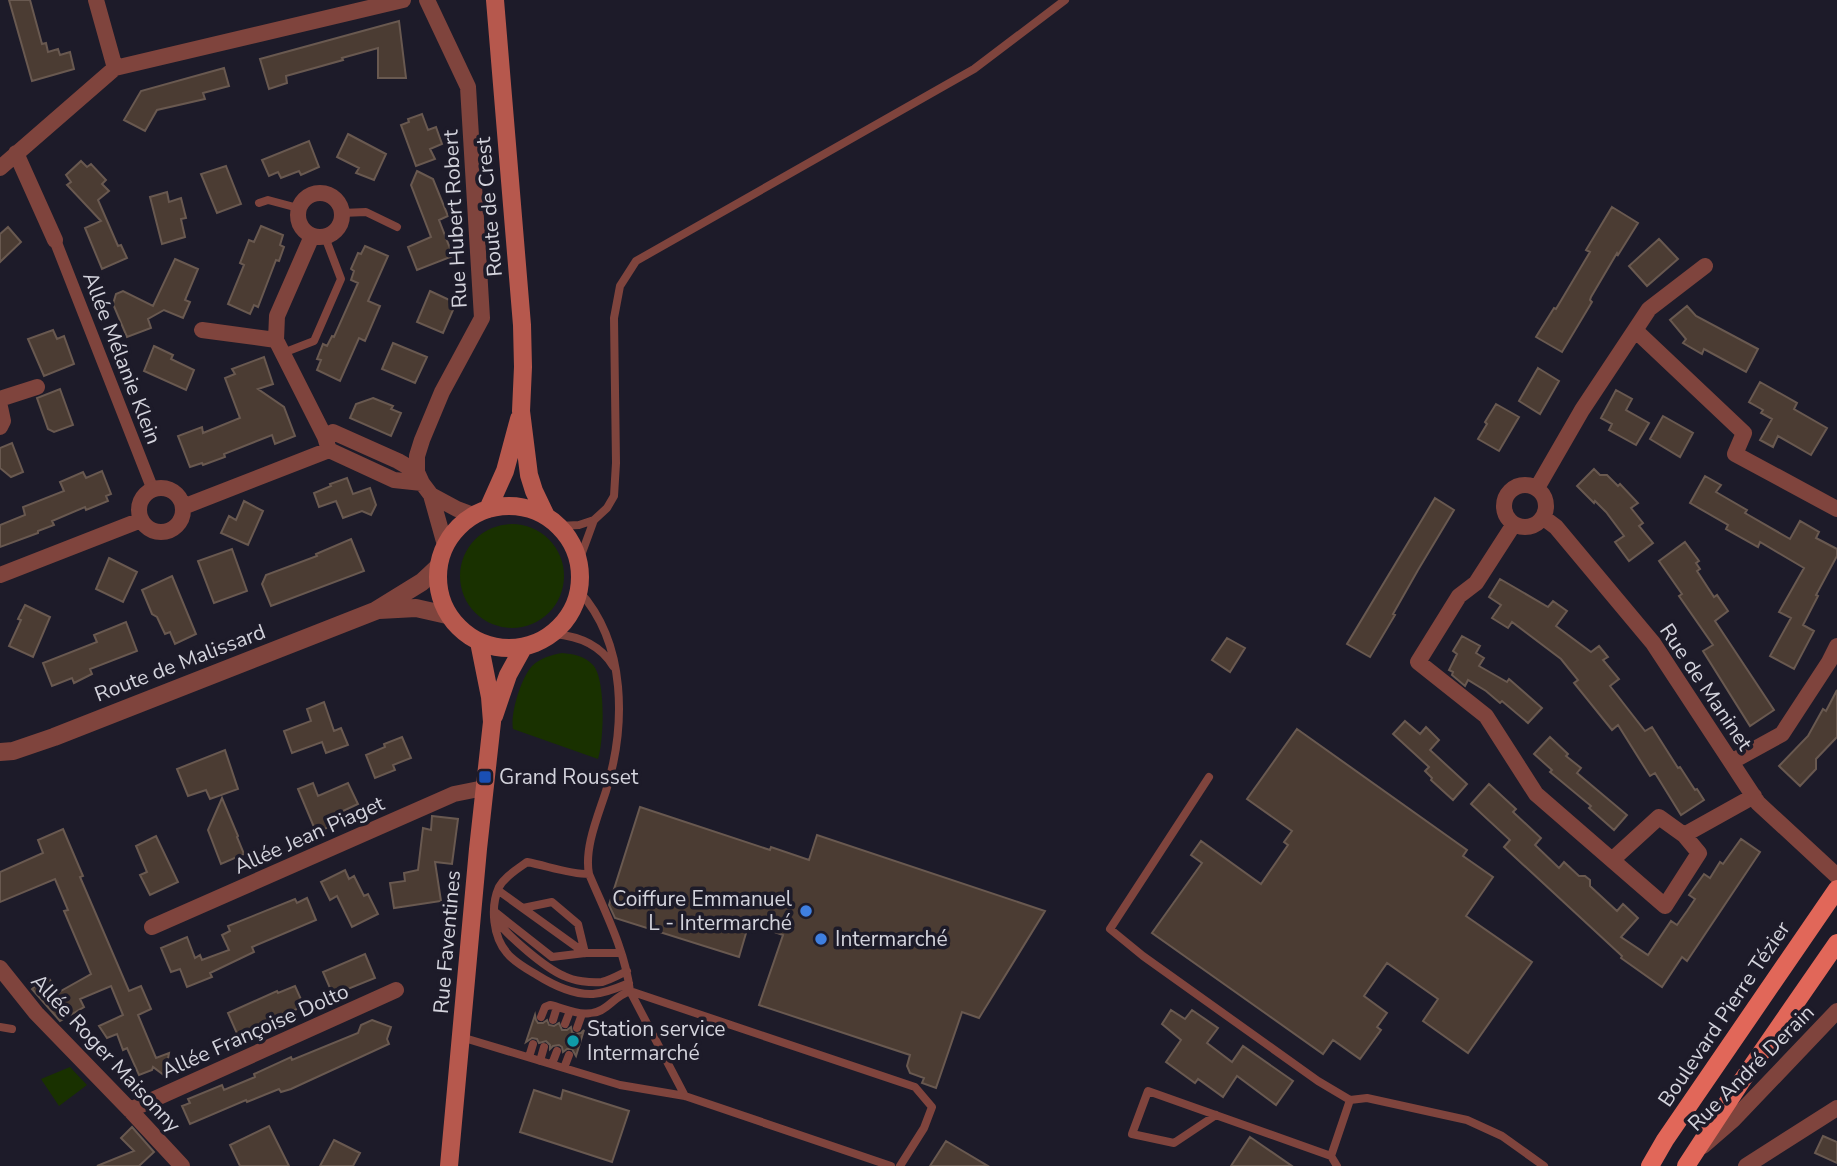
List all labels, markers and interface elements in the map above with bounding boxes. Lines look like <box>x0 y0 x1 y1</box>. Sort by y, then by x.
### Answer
street label: Rue Hubert Robert <box>436 128 474 309</box>
street label: Route de Crest <box>469 135 509 278</box>
street label: Allée Mélanie Klein <box>76 268 168 448</box>
street label: Route de Malissard <box>90 617 270 709</box>
street label: Rue de Maninet <box>1653 618 1759 757</box>
place label: Grand Rousset <box>499 763 639 791</box>
marker: Grand Rousset <box>477 769 493 785</box>
street label: Allée Jean Piaget <box>229 789 389 881</box>
street label: Rue Faventines <box>427 869 467 1015</box>
place label: Coiffure Emmanuel L - Intermarché <box>612 885 793 937</box>
marker: Coiffure Emmanuel L - Intermarché <box>798 903 814 919</box>
street label: Boulevard Pierre Tézier <box>1651 915 1797 1112</box>
place label: Intermarché <box>835 925 948 953</box>
marker: Intermarché <box>813 931 829 947</box>
street label: Allée Roger Maisonny <box>25 968 187 1139</box>
street label: Allée Françoise Dolto <box>157 977 353 1085</box>
street label: Rue André Derain <box>1682 999 1820 1137</box>
place label: Station service Intermarché <box>587 1015 725 1067</box>
marker: Station service Intermarché <box>565 1033 581 1049</box>

